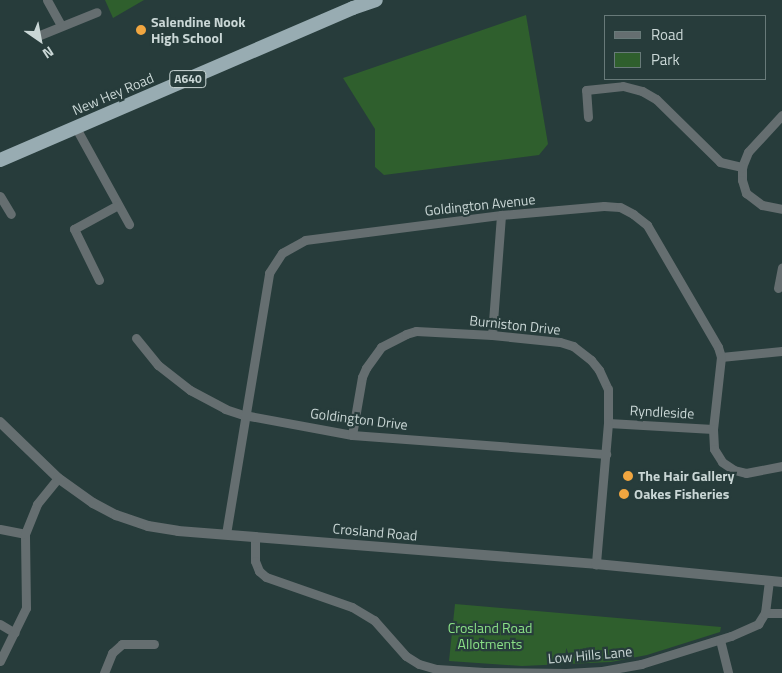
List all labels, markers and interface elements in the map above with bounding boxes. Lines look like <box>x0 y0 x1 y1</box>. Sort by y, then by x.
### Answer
place label: Salendine Nook High School <box>151 14 245 46</box>
north arrow <box>15 15 65 65</box>
legend <box>604 15 767 80</box>
text: Road <box>651 23 683 46</box>
marker: Salendine Nook High School <box>135 24 147 36</box>
text: N <box>39 42 58 64</box>
text: Park <box>651 48 680 71</box>
street label: New Hey Road <box>70 69 156 119</box>
road number: A640 <box>169 70 207 88</box>
street label: Goldington Avenue <box>424 191 536 219</box>
street label: Burniston Drive <box>469 312 561 338</box>
street label: Ryndleside <box>629 402 695 422</box>
street label: Goldington Drive <box>309 405 409 433</box>
place label: The Hair Gallery <box>638 468 734 484</box>
marker: The Hair Gallery <box>622 470 634 482</box>
place label: Oakes Fisheries <box>634 486 729 502</box>
marker: Oakes Fisheries <box>618 488 630 500</box>
street label: Crosland Road <box>332 520 418 544</box>
park label: Crosland Road Allotments <box>448 620 532 652</box>
street label: Low Hills Lane <box>547 643 633 667</box>

